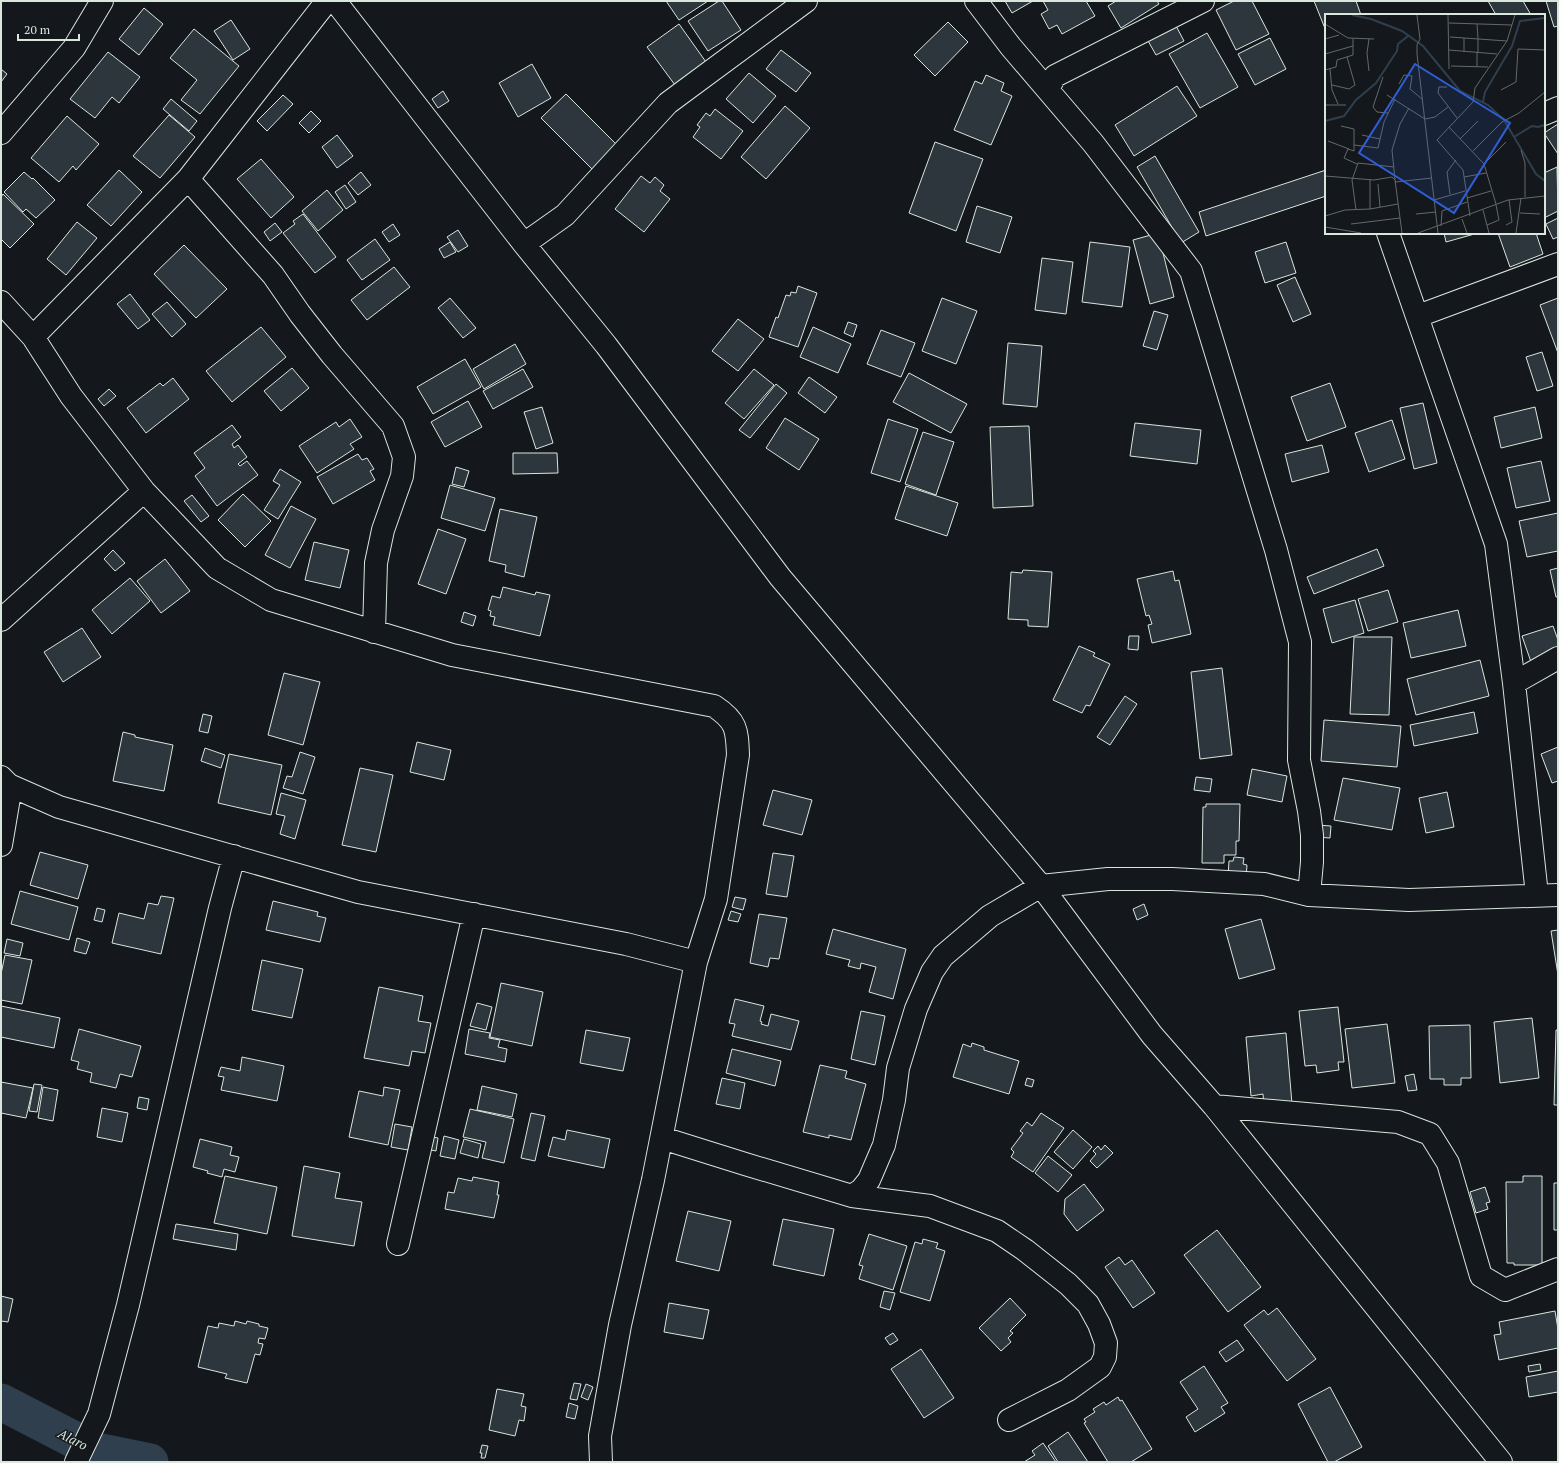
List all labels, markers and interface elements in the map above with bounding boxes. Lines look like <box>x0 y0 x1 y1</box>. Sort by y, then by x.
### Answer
inset map <box>1325 14 1545 234</box>
scale bar <box>18 16 79 42</box>
text: 20 m <box>24 22 51 37</box>
water label: Alaro <box>54 1424 91 1454</box>

